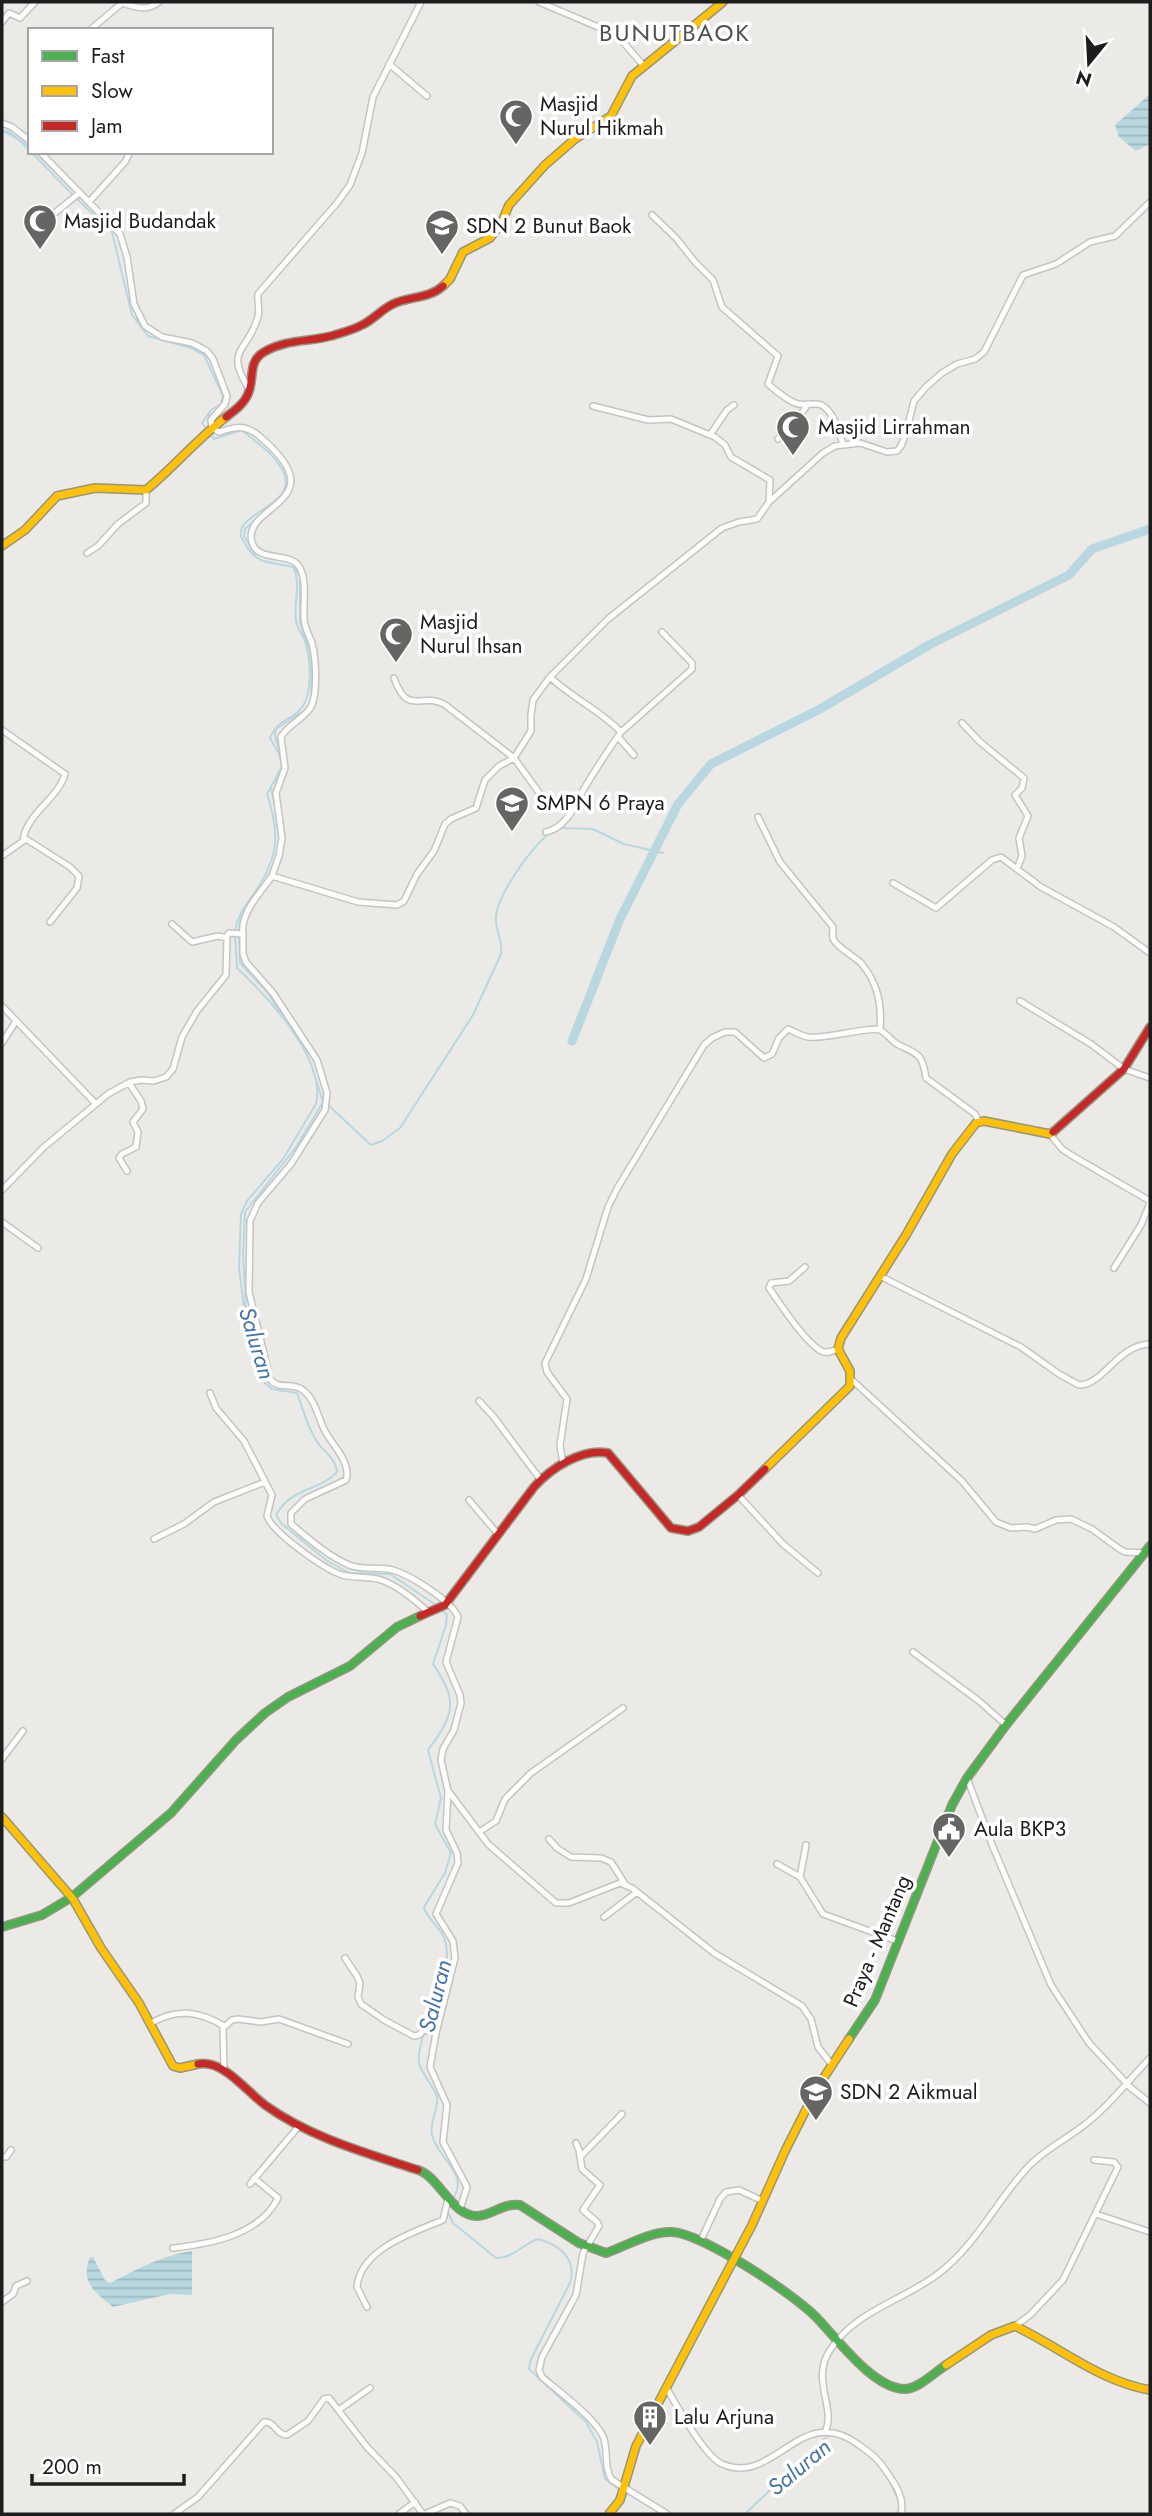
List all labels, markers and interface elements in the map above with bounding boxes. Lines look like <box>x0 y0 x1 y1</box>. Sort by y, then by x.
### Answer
district label: BUNUTBAOK <box>599 15 751 50</box>
legend <box>28 28 273 154</box>
north arrow <box>1054 28 1124 98</box>
text: Fast <box>91 41 124 71</box>
text: N <box>1073 64 1095 94</box>
text: Slow <box>91 76 133 106</box>
place label: Masjid Nurul Hikmah <box>540 89 664 143</box>
mosque icon: Masjid Nurul Hikmah <box>497 97 535 146</box>
text: Jam <box>88 111 123 141</box>
mosque icon: Masjid Budandak <box>21 202 59 251</box>
place label: Masjid Budandak <box>64 206 216 236</box>
school or university icon: SDN 2 Bunut Baok <box>423 207 461 256</box>
place label: SDN 2 Bunut Baok <box>466 211 632 241</box>
mosque icon: Masjid Lirrahman <box>774 408 812 457</box>
place label: Masjid Lirrahman <box>818 412 971 442</box>
place label: Masjid Nurul Ihsan <box>420 607 522 661</box>
mosque icon: Masjid Nurul Ihsan <box>377 615 415 664</box>
school or university icon: SMPN 6 Praya <box>493 784 531 833</box>
place label: SMPN 6 Praya <box>536 788 665 818</box>
water label: Saluran <box>230 1303 284 1383</box>
public building icon: Aula BKP3 <box>930 1810 968 1859</box>
place label: Aula BKP3 <box>974 1814 1066 1844</box>
street label: Praya - Mantang <box>836 1870 918 2012</box>
water label: Saluran <box>410 1956 460 2036</box>
school or university icon: SDN 2 Aikmual <box>797 2073 835 2122</box>
place label: SDN 2 Aikmual <box>840 2077 978 2107</box>
building icon: Lalu Arjuna <box>631 2398 669 2447</box>
place label: Lalu Arjuna <box>674 2402 774 2432</box>
water label: Saluran <box>760 2430 838 2504</box>
scale bar <box>32 2442 184 2486</box>
text: 200 m <box>42 2452 102 2482</box>

